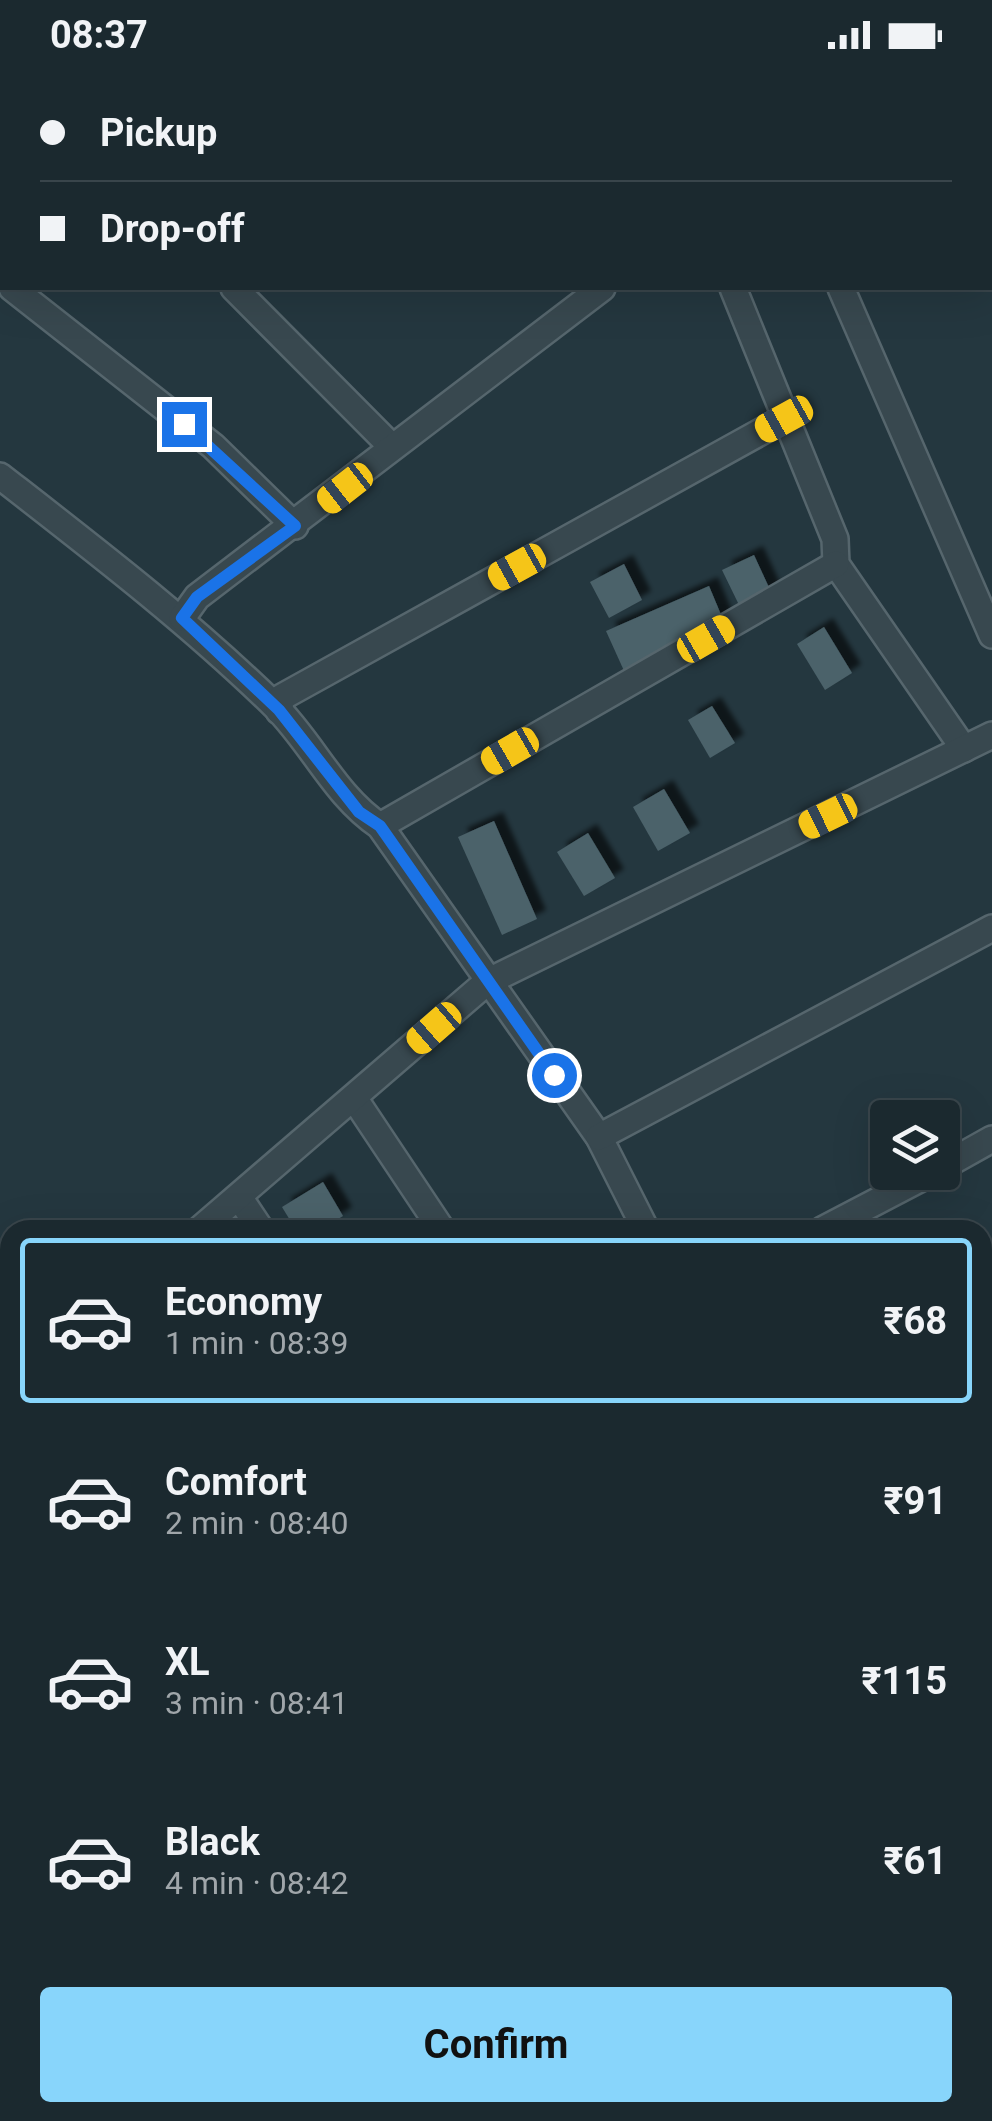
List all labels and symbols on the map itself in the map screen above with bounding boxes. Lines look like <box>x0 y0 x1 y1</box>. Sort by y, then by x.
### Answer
car <box>750 391 818 447</box>
route end <box>162 402 207 447</box>
car <box>312 458 378 518</box>
car <box>483 539 551 595</box>
car <box>673 611 739 667</box>
car <box>477 723 543 779</box>
car <box>794 789 862 843</box>
car <box>402 997 466 1059</box>
route start <box>532 1053 577 1098</box>

